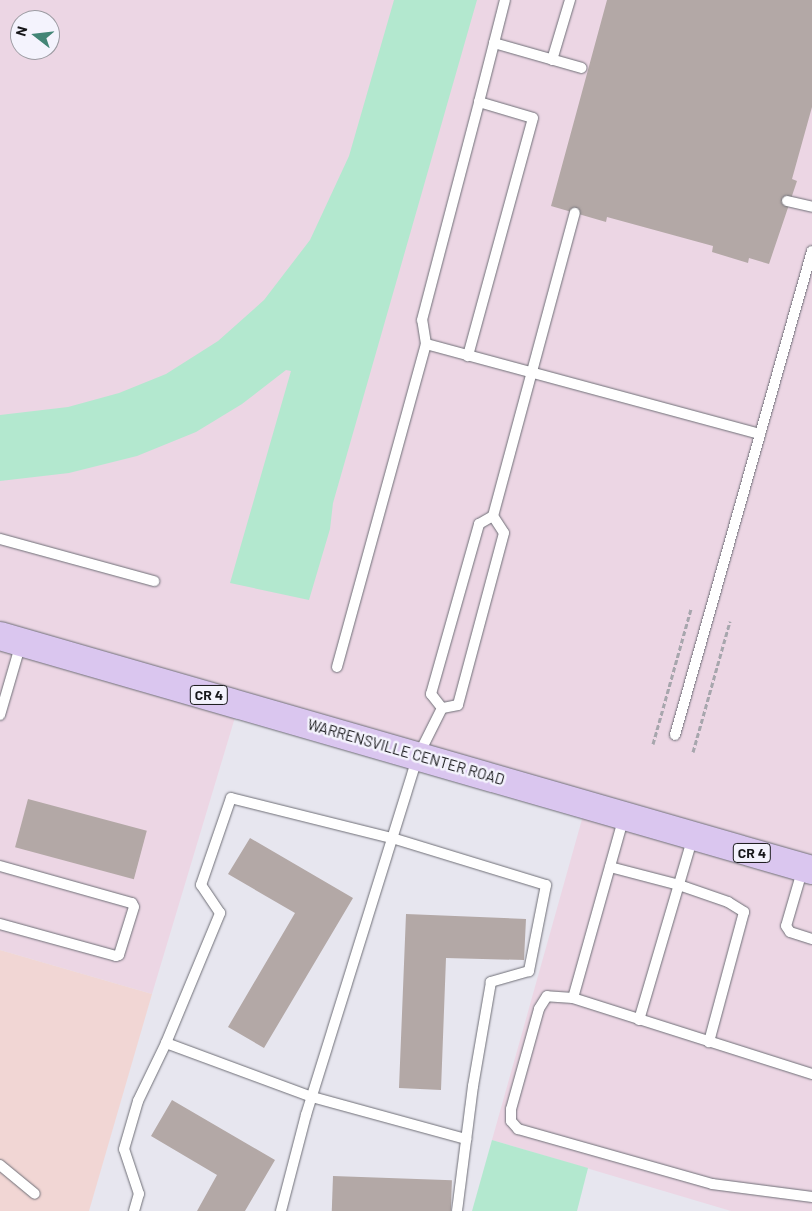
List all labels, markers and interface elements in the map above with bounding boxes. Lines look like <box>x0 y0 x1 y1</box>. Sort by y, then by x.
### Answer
north arrow <box>10 10 60 60</box>
text: N <box>12 24 31 38</box>
road number: CR 4 <box>189 684 229 706</box>
street label: WARRENSVILLE CENTER ROAD <box>306 715 506 789</box>
road number: CR 4 <box>732 841 772 864</box>

